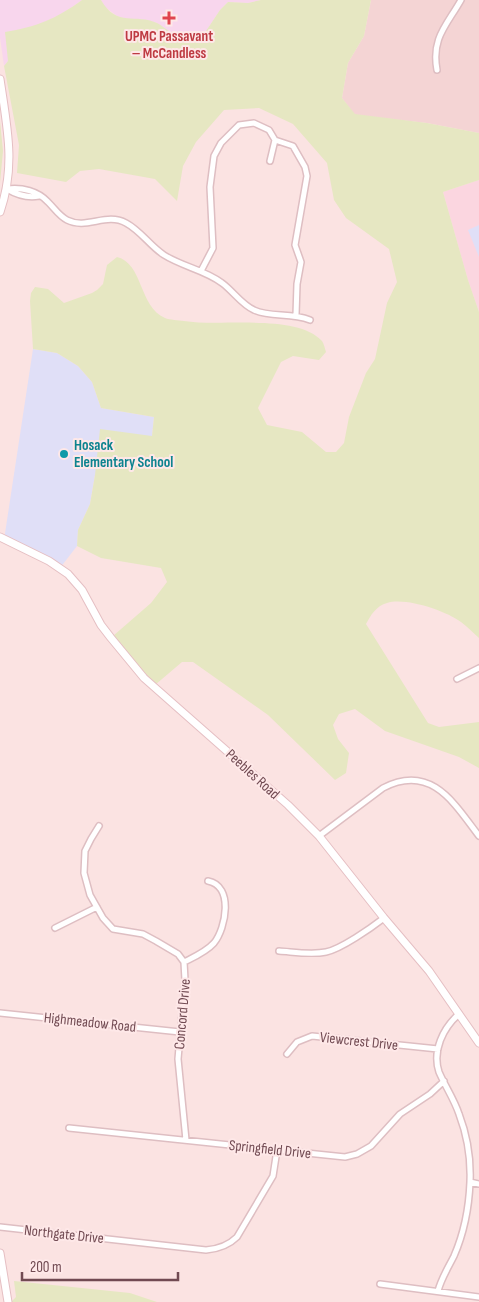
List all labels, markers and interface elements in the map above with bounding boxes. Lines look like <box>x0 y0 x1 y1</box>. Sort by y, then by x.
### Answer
marker: UPMC Passavant – McCandless <box>162 11 176 25</box>
place label: UPMC Passavant – McCandless <box>125 27 213 63</box>
place label: Hosack Elementary School <box>74 436 173 472</box>
marker: Hosack Elementary School <box>58 448 70 460</box>
street label: Peebles Road <box>222 745 284 804</box>
street label: Concord Drive <box>170 978 195 1050</box>
street label: Highmeadow Road <box>43 1008 137 1037</box>
street label: Viewcrest Drive <box>319 1028 399 1055</box>
street label: Springfield Drive <box>228 1136 312 1163</box>
street label: Northgate Drive <box>23 1221 105 1248</box>
scale bar <box>22 1250 179 1282</box>
text: 200 m <box>30 1258 62 1277</box>

